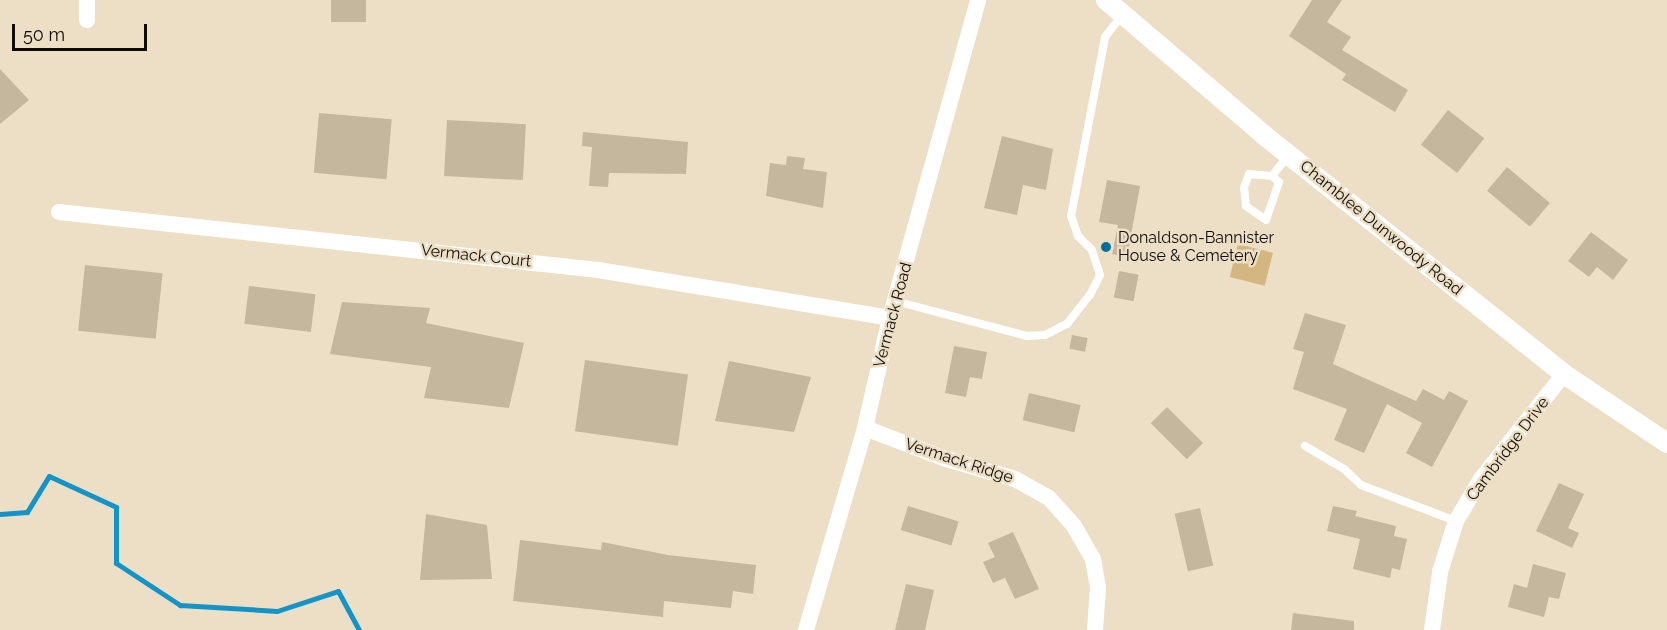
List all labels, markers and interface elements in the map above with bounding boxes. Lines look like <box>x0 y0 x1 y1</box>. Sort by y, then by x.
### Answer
scale bar <box>15 12 150 50</box>
text: 50 m <box>23 24 65 45</box>
street label: Chamblee Dunwoody Road <box>1296 156 1466 300</box>
place label: Donaldson-Bannister House & Cemetery <box>1118 228 1274 266</box>
marker: Donaldson-Bannister House & Cemetery <box>1099 240 1113 254</box>
street label: Vermack Court <box>420 241 532 271</box>
street label: Vermack Road <box>870 260 916 370</box>
street label: Cambridge Drive <box>1463 393 1553 505</box>
street label: Vermack Ridge <box>902 434 1016 488</box>

